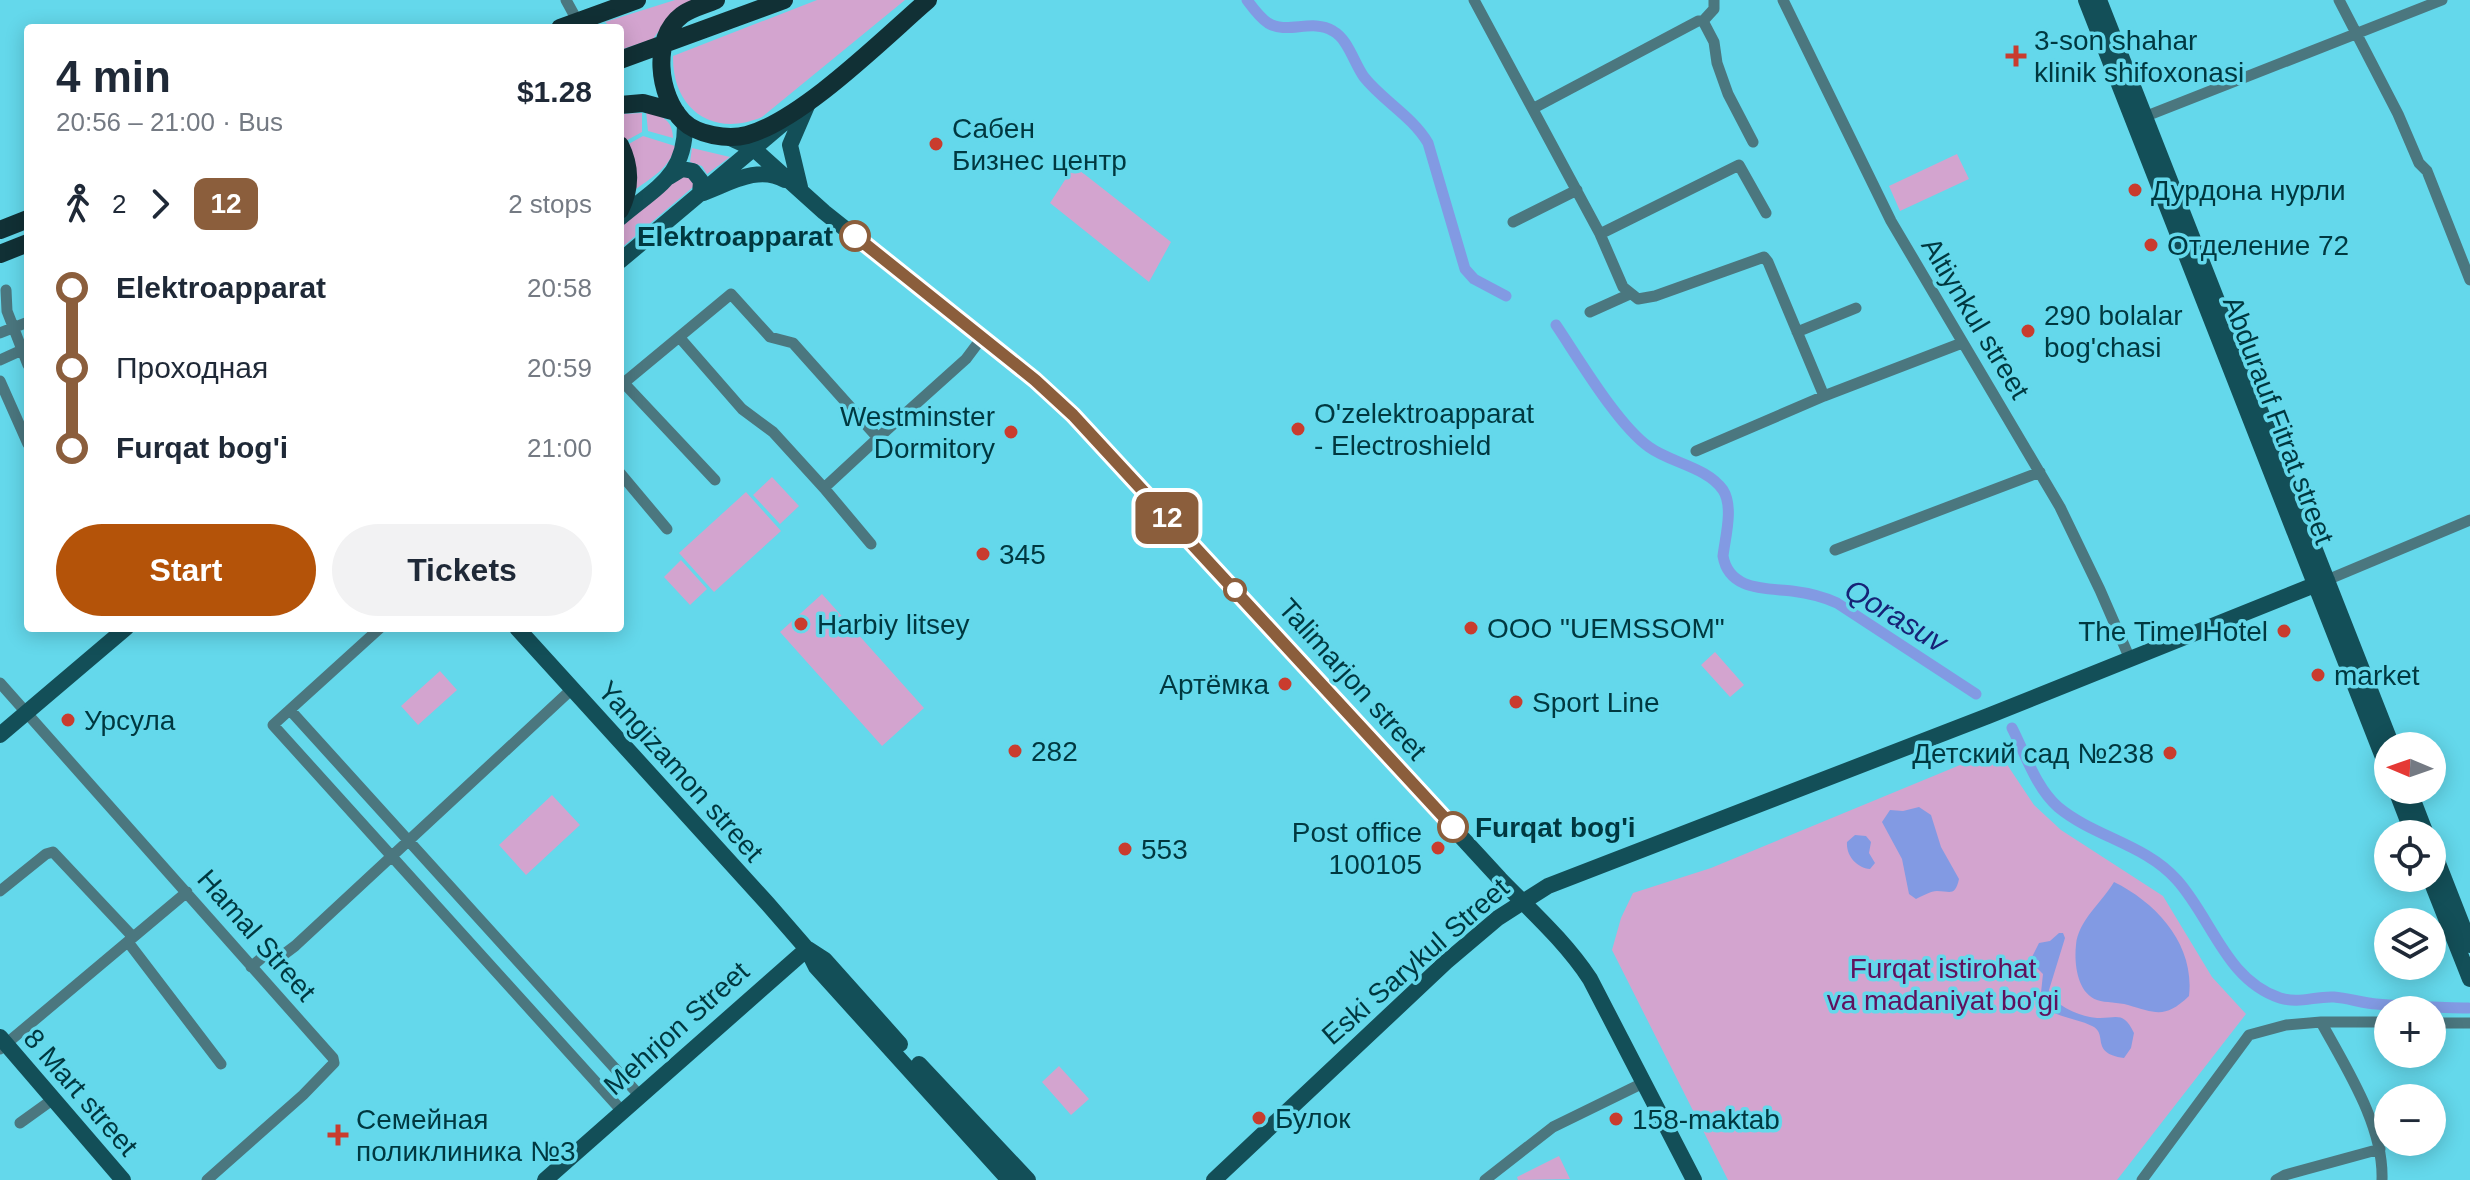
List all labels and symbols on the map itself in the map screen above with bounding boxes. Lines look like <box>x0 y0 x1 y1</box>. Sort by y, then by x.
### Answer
place label: 3-son shahar klinik shifoxonasi <box>2034 25 2244 88</box>
marker: 3-son shahar klinik shifoxonasi <box>2005 45 2027 67</box>
place label: Сабен Бизнес центр <box>952 113 1127 176</box>
marker: Сабен Бизнес центр <box>927 135 945 153</box>
place label: Дурдона нурли <box>2151 175 2346 206</box>
marker: Дурдона нурли <box>2126 181 2144 199</box>
place label: Elektroapparat <box>637 221 833 252</box>
marker: Elektroapparat <box>840 221 870 251</box>
place label: Отделение 72 <box>2167 230 2349 261</box>
street label: Altiynkul street <box>1915 232 2036 404</box>
marker: Отделение 72 <box>2142 236 2160 254</box>
street label: Abdurauf Fitrat street <box>2217 292 2340 549</box>
place label: 290 bolalar bog'chasi <box>2044 300 2183 363</box>
marker: 290 bolalar bog'chasi <box>2019 322 2037 340</box>
place label: O'zelektroapparat - Electroshield <box>1314 398 1534 461</box>
place label: Westminster Dormitory <box>840 401 995 464</box>
marker: O'zelektroapparat - Electroshield <box>1289 420 1307 438</box>
marker: Westminster Dormitory <box>1002 423 1020 441</box>
line badge: 12 <box>1131 492 1203 544</box>
place label: 345 <box>999 539 1046 570</box>
marker: 345 <box>974 545 992 563</box>
water label: Qorasuv <box>1839 572 1955 660</box>
unlabelled marker <box>1224 579 1246 601</box>
street label: Talimarjon street <box>1272 593 1433 766</box>
place label: Harbiy litsey <box>817 609 969 640</box>
place label: ООО "UEMSSOM" <box>1487 613 1725 644</box>
marker: Harbiy litsey <box>792 615 810 633</box>
place label: The Time Hotel <box>2078 616 2268 647</box>
marker: ООО "UEMSSOM" <box>1462 619 1480 637</box>
marker: The Time Hotel <box>2275 622 2293 640</box>
place label: market <box>2334 660 2420 691</box>
marker: market <box>2309 666 2327 684</box>
place label: Артёмка <box>1159 669 1269 700</box>
street label: Yangizamon street <box>592 675 770 868</box>
marker: Артёмка <box>1276 675 1294 693</box>
place label: Sport Line <box>1532 687 1660 718</box>
marker: Sport Line <box>1507 693 1525 711</box>
place label: Урсула <box>84 705 176 736</box>
marker: Урсула <box>59 711 77 729</box>
north arrow <box>2374 732 2446 804</box>
place label: 282 <box>1031 736 1078 767</box>
place label: Детский сад №238 <box>1912 738 2154 769</box>
marker: 282 <box>1006 742 1024 760</box>
marker: Детский сад №238 <box>2161 744 2179 762</box>
marker: Furqat bog'i <box>1438 812 1468 842</box>
place label: Furqat bog'i <box>1475 812 1636 843</box>
place label: Post office 100105 <box>1292 817 1422 880</box>
place label: 553 <box>1141 834 1188 865</box>
marker: Post office 100105 <box>1429 839 1447 857</box>
marker: 553 <box>1116 840 1134 858</box>
street label: Hamal Street <box>191 863 322 1007</box>
street label: Eski Sarykul Street <box>1316 872 1515 1051</box>
park label: Furqat istirohat va madaniyat bo'gi <box>1827 953 2059 1016</box>
street label: Mehrjon Street <box>598 955 755 1101</box>
street label: 8 Mart street <box>17 1023 144 1162</box>
place label: Булок <box>1275 1103 1351 1134</box>
place label: Семейная поликлиника №3 <box>356 1104 576 1167</box>
place label: 158-maktab <box>1632 1104 1780 1135</box>
marker: Булок <box>1250 1109 1268 1127</box>
marker: 158-maktab <box>1607 1110 1625 1128</box>
marker: Семейная поликлиника №3 <box>327 1124 349 1146</box>

